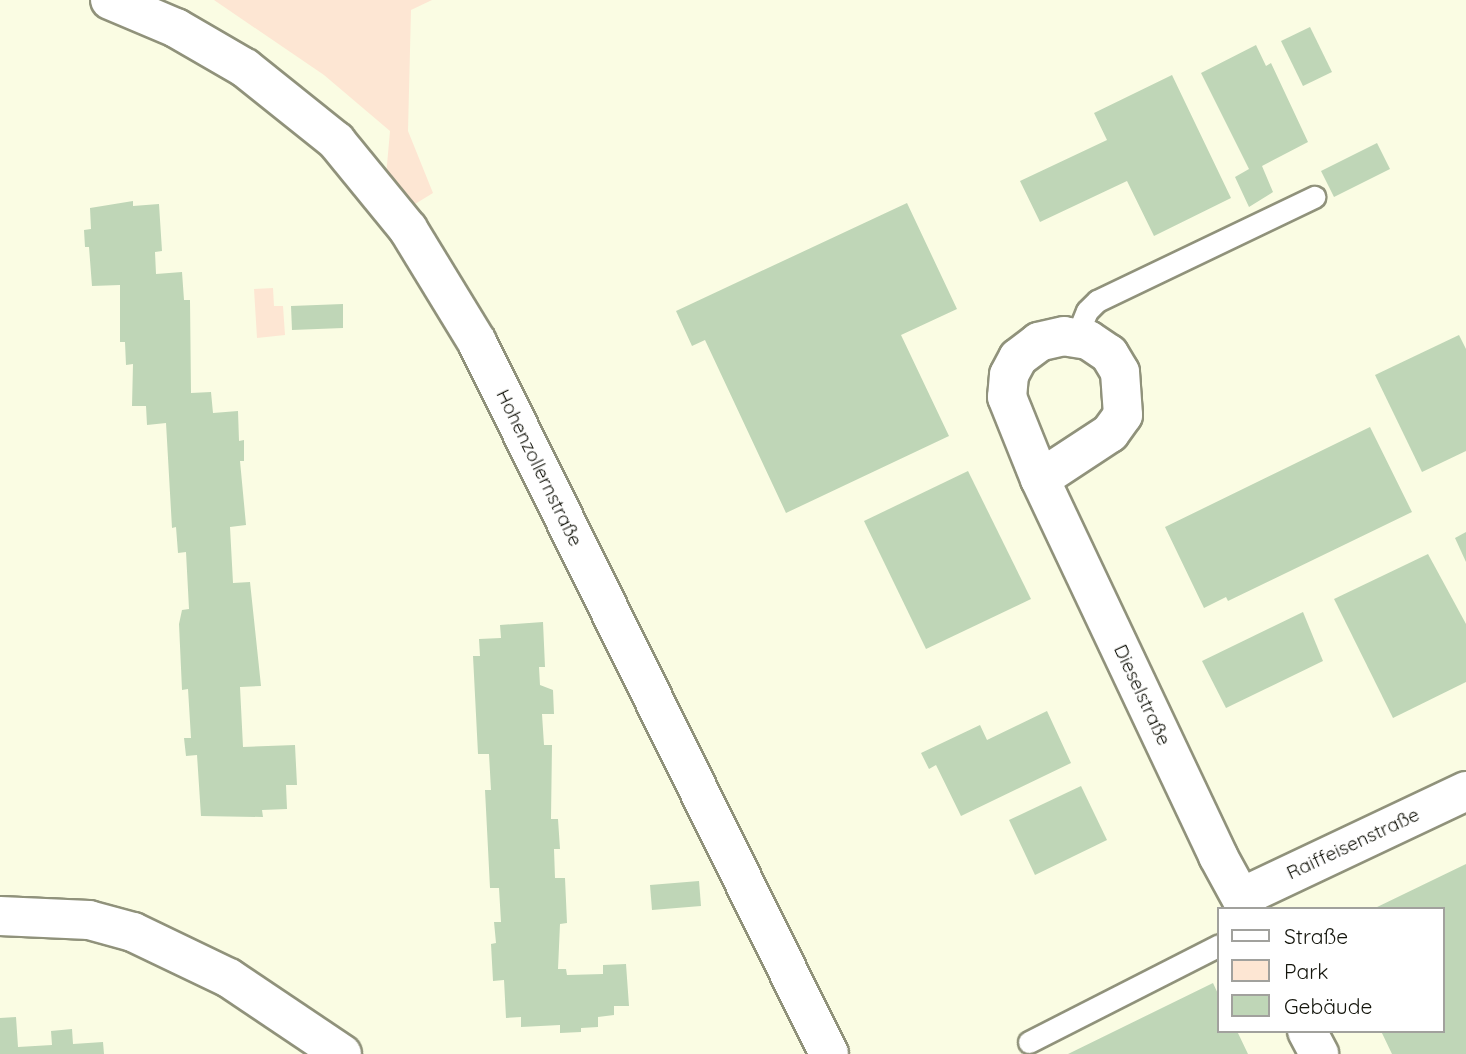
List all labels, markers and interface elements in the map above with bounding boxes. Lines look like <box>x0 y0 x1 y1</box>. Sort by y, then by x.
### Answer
street label: Hohenzollernstraße <box>491 386 587 550</box>
street label: Dieselstraße <box>1109 641 1175 749</box>
street label: Raiffeisenstraße <box>1283 803 1423 885</box>
legend <box>1218 907 1445 1033</box>
text: Straße <box>1284 923 1348 949</box>
text: Park <box>1284 958 1328 984</box>
text: Gebäude <box>1284 993 1372 1019</box>

